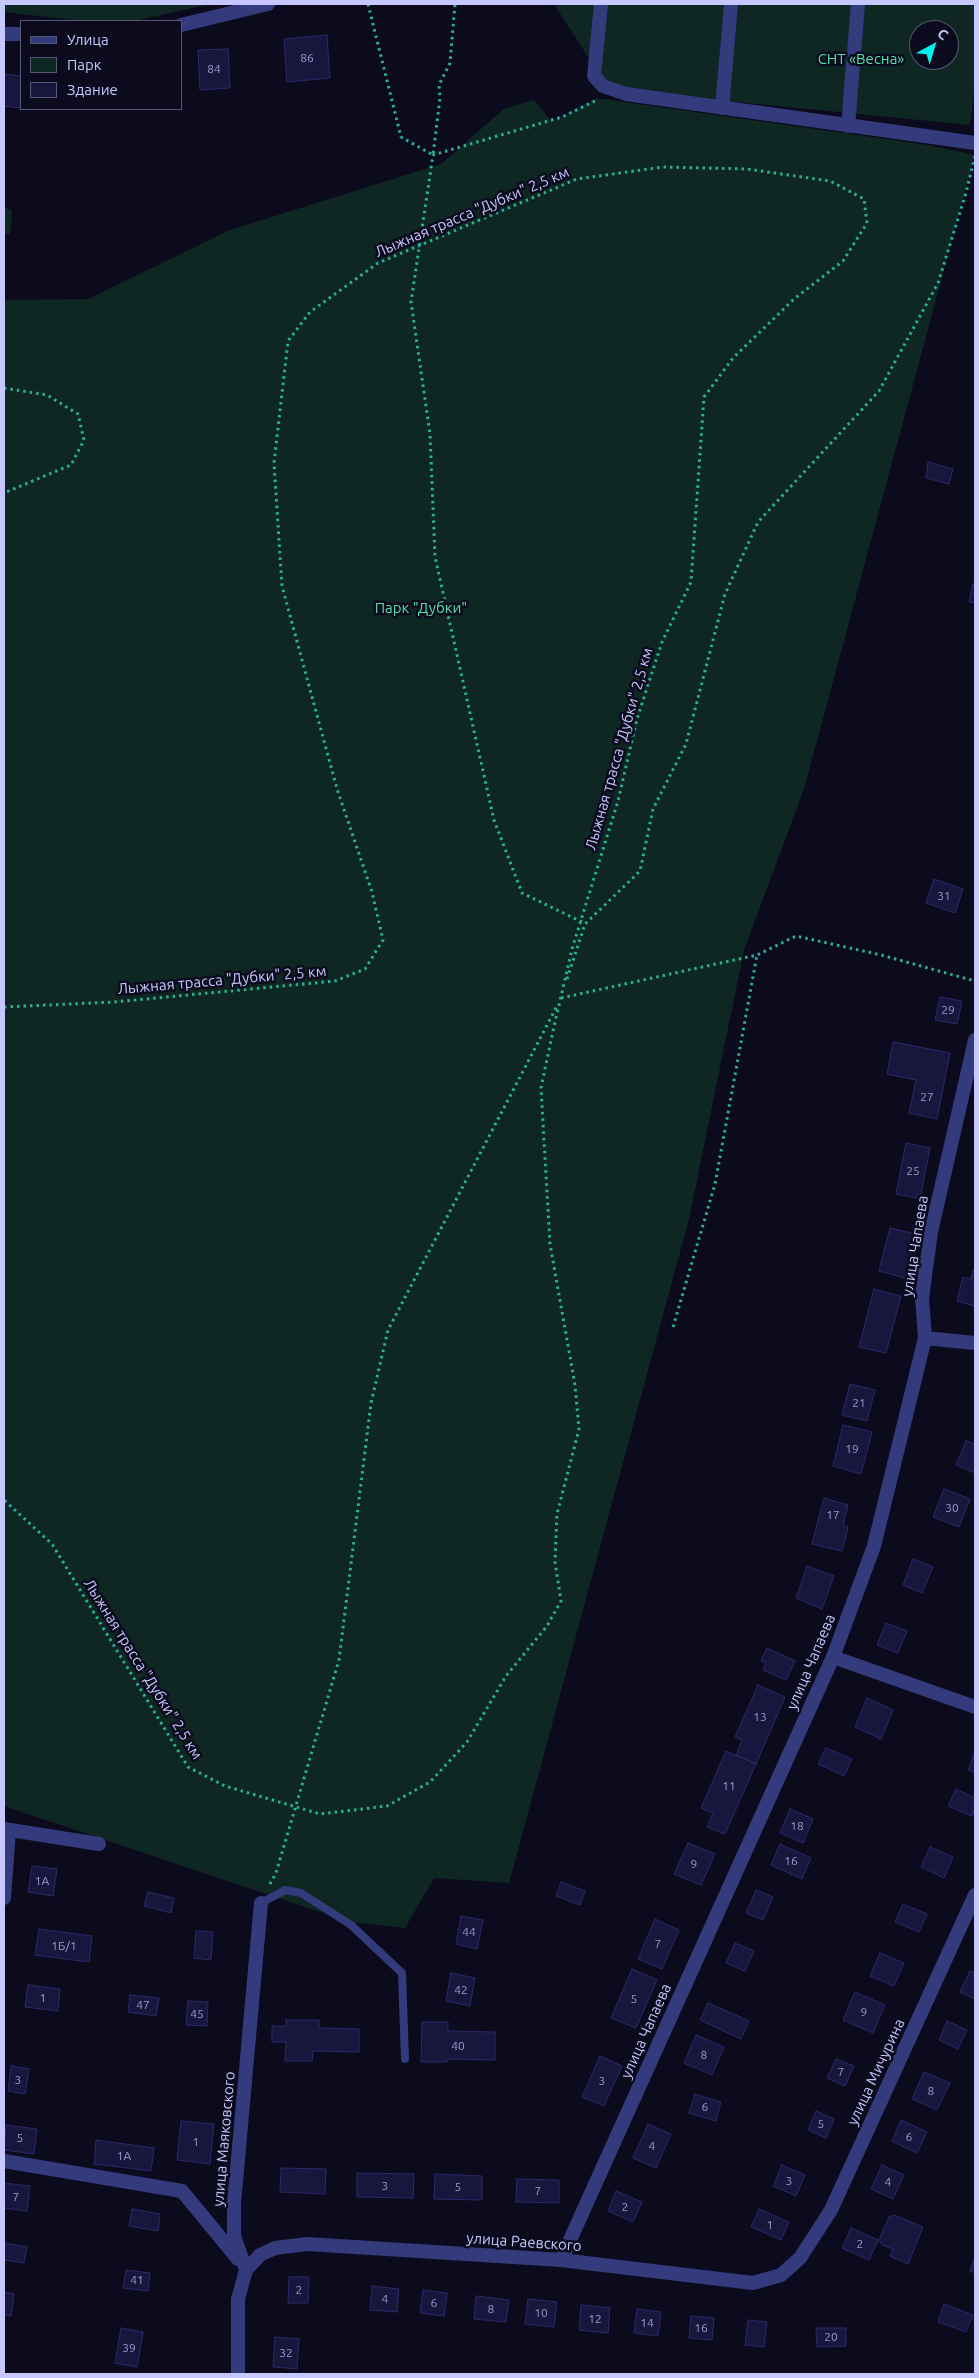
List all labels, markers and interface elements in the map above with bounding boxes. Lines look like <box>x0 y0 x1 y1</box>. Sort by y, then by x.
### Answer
legend <box>20 20 182 110</box>
north arrow <box>909 20 959 70</box>
text: С <box>934 25 951 43</box>
text: Улица <box>67 31 109 48</box>
park label: СНТ «Весна» <box>818 50 904 68</box>
house number: 86 <box>300 51 314 65</box>
text: Парк <box>67 56 102 73</box>
house number: 84 <box>207 62 221 76</box>
text: Здание <box>67 81 118 98</box>
street label: Лыжная трасса "Дубки" 2,5 км <box>372 163 572 261</box>
park label: Парк "Дубки" <box>375 599 467 617</box>
street label: Лыжная трасса "Дубки" 2,5 км <box>581 646 657 852</box>
house number: 31 <box>937 889 951 903</box>
street label: Лыжная трасса "Дубки" 2,5 км <box>117 962 327 998</box>
house number: 29 <box>941 1003 955 1017</box>
house number: 27 <box>920 1090 934 1104</box>
house number: 25 <box>906 1164 920 1178</box>
street label: улица Чапаева <box>898 1194 932 1298</box>
house number: 21 <box>852 1396 866 1410</box>
house number: 19 <box>845 1442 859 1456</box>
house number: 30 <box>945 1501 959 1515</box>
house number: 17 <box>826 1508 840 1522</box>
street label: Лыжная трасса "Дубки" 2,5 км <box>80 1575 206 1763</box>
street label: улица Чапаева <box>783 1612 839 1712</box>
house number: 13 <box>753 1710 767 1724</box>
house number: 11 <box>722 1779 736 1793</box>
house number: 18 <box>790 1819 804 1833</box>
house number: 16 <box>784 1854 798 1868</box>
house number: 9 <box>691 1857 697 1871</box>
house number: 1А <box>35 1874 49 1888</box>
house number: 44 <box>462 1925 476 1939</box>
house number: 7 <box>655 1937 661 1951</box>
house number: 1Б/1 <box>51 1939 77 1953</box>
street label: улица Чапаева <box>617 1981 675 2081</box>
house number: 42 <box>454 1983 468 1997</box>
house number: 1 <box>40 1991 46 2005</box>
house number: 5 <box>631 1992 637 2006</box>
house number: 47 <box>136 1998 150 2012</box>
house number: 9 <box>861 2005 867 2019</box>
house number: 45 <box>190 2007 204 2021</box>
street label: улица Мичурина <box>843 2016 909 2128</box>
house number: 40 <box>451 2039 465 2053</box>
house number: 8 <box>701 2048 707 2062</box>
house number: 7 <box>838 2065 844 2079</box>
street label: улица Маяковского <box>209 2071 239 2207</box>
house number: 3 <box>15 2073 21 2087</box>
house number: 3 <box>599 2074 605 2088</box>
house number: 8 <box>928 2084 934 2098</box>
house number: 6 <box>702 2100 708 2114</box>
house number: 5 <box>818 2117 824 2131</box>
house number: 6 <box>906 2130 912 2144</box>
house number: 5 <box>17 2131 23 2145</box>
house number: 1 <box>193 2135 199 2149</box>
house number: 4 <box>649 2139 655 2153</box>
house number: 1А <box>117 2149 131 2163</box>
house number: 3 <box>786 2174 792 2188</box>
house number: 4 <box>885 2175 891 2189</box>
house number: 3 <box>382 2179 388 2193</box>
house number: 5 <box>455 2180 461 2194</box>
house number: 7 <box>535 2184 541 2198</box>
house number: 7 <box>13 2190 19 2204</box>
house number: 2 <box>622 2200 628 2214</box>
house number: 1 <box>767 2218 773 2232</box>
street label: улица Раевского <box>466 2229 582 2255</box>
house number: 2 <box>857 2237 863 2251</box>
house number: 41 <box>130 2273 144 2287</box>
house number: 2 <box>296 2283 302 2297</box>
house number: 4 <box>382 2292 388 2306</box>
house number: 6 <box>431 2296 437 2310</box>
house number: 8 <box>488 2302 494 2316</box>
house number: 10 <box>534 2306 548 2320</box>
house number: 12 <box>588 2312 602 2326</box>
house number: 14 <box>640 2316 654 2330</box>
house number: 16 <box>694 2321 708 2335</box>
house number: 20 <box>824 2330 838 2344</box>
house number: 39 <box>122 2341 136 2355</box>
house number: 32 <box>279 2346 293 2360</box>

